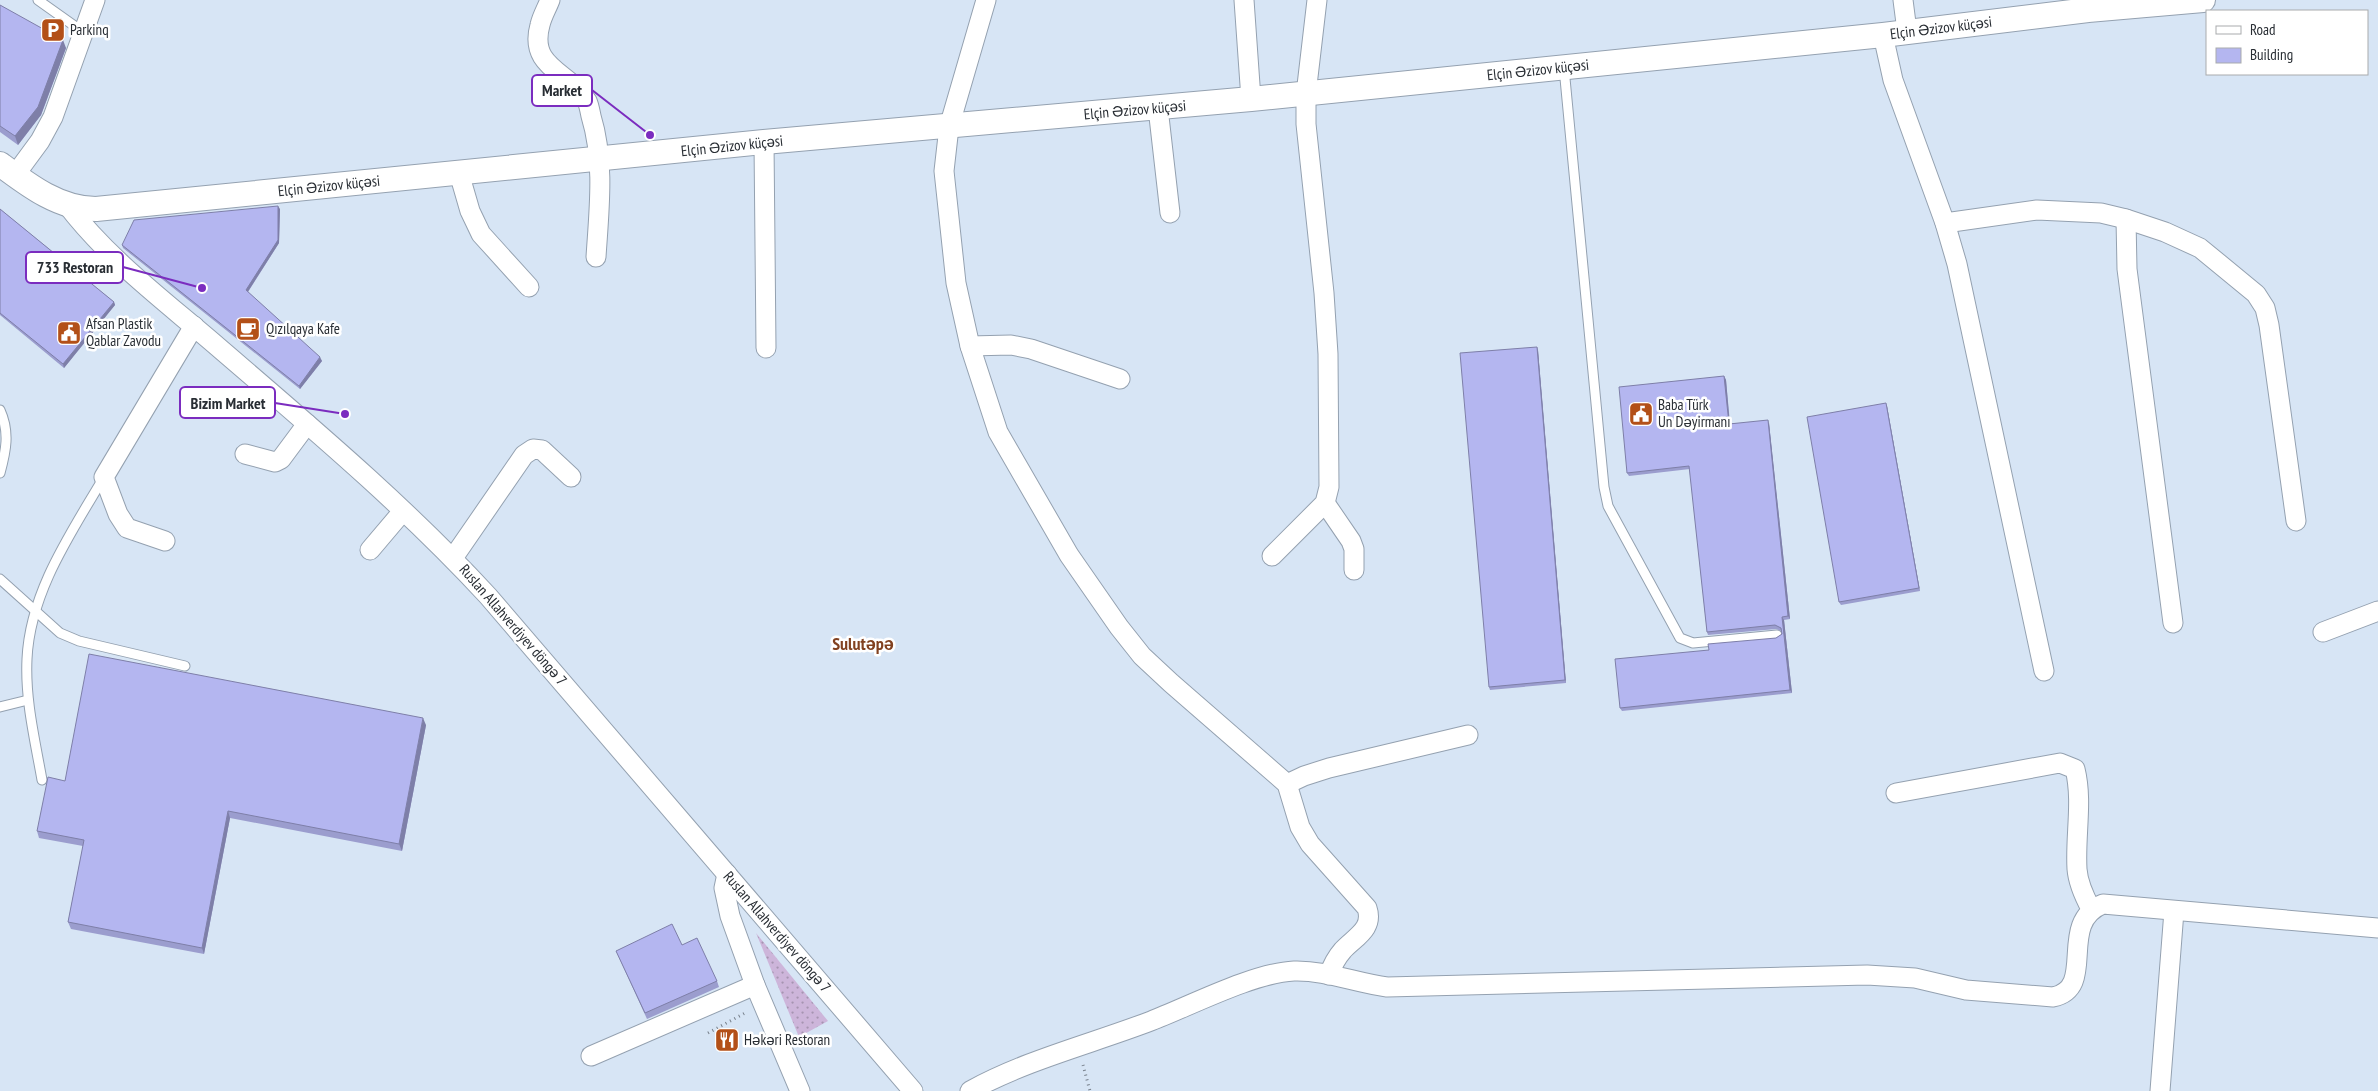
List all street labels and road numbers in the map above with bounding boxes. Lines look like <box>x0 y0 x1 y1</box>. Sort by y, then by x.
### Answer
street label: Elçin Əzizov küçəsi <box>1889 12 1993 43</box>
street label: Elçin Əzizov küçəsi <box>1486 55 1590 84</box>
street label: Elçin Əzizov küçəsi <box>1083 96 1187 123</box>
street label: Elçin Əzizov küçəsi <box>680 131 784 160</box>
street label: Elçin Əzizov küçəsi <box>277 171 381 200</box>
street label: Ruslan Allahverdiyev döngə 7 <box>455 560 571 689</box>
street label: Ruslan Allahverdiyev döngə 7 <box>719 867 835 996</box>

